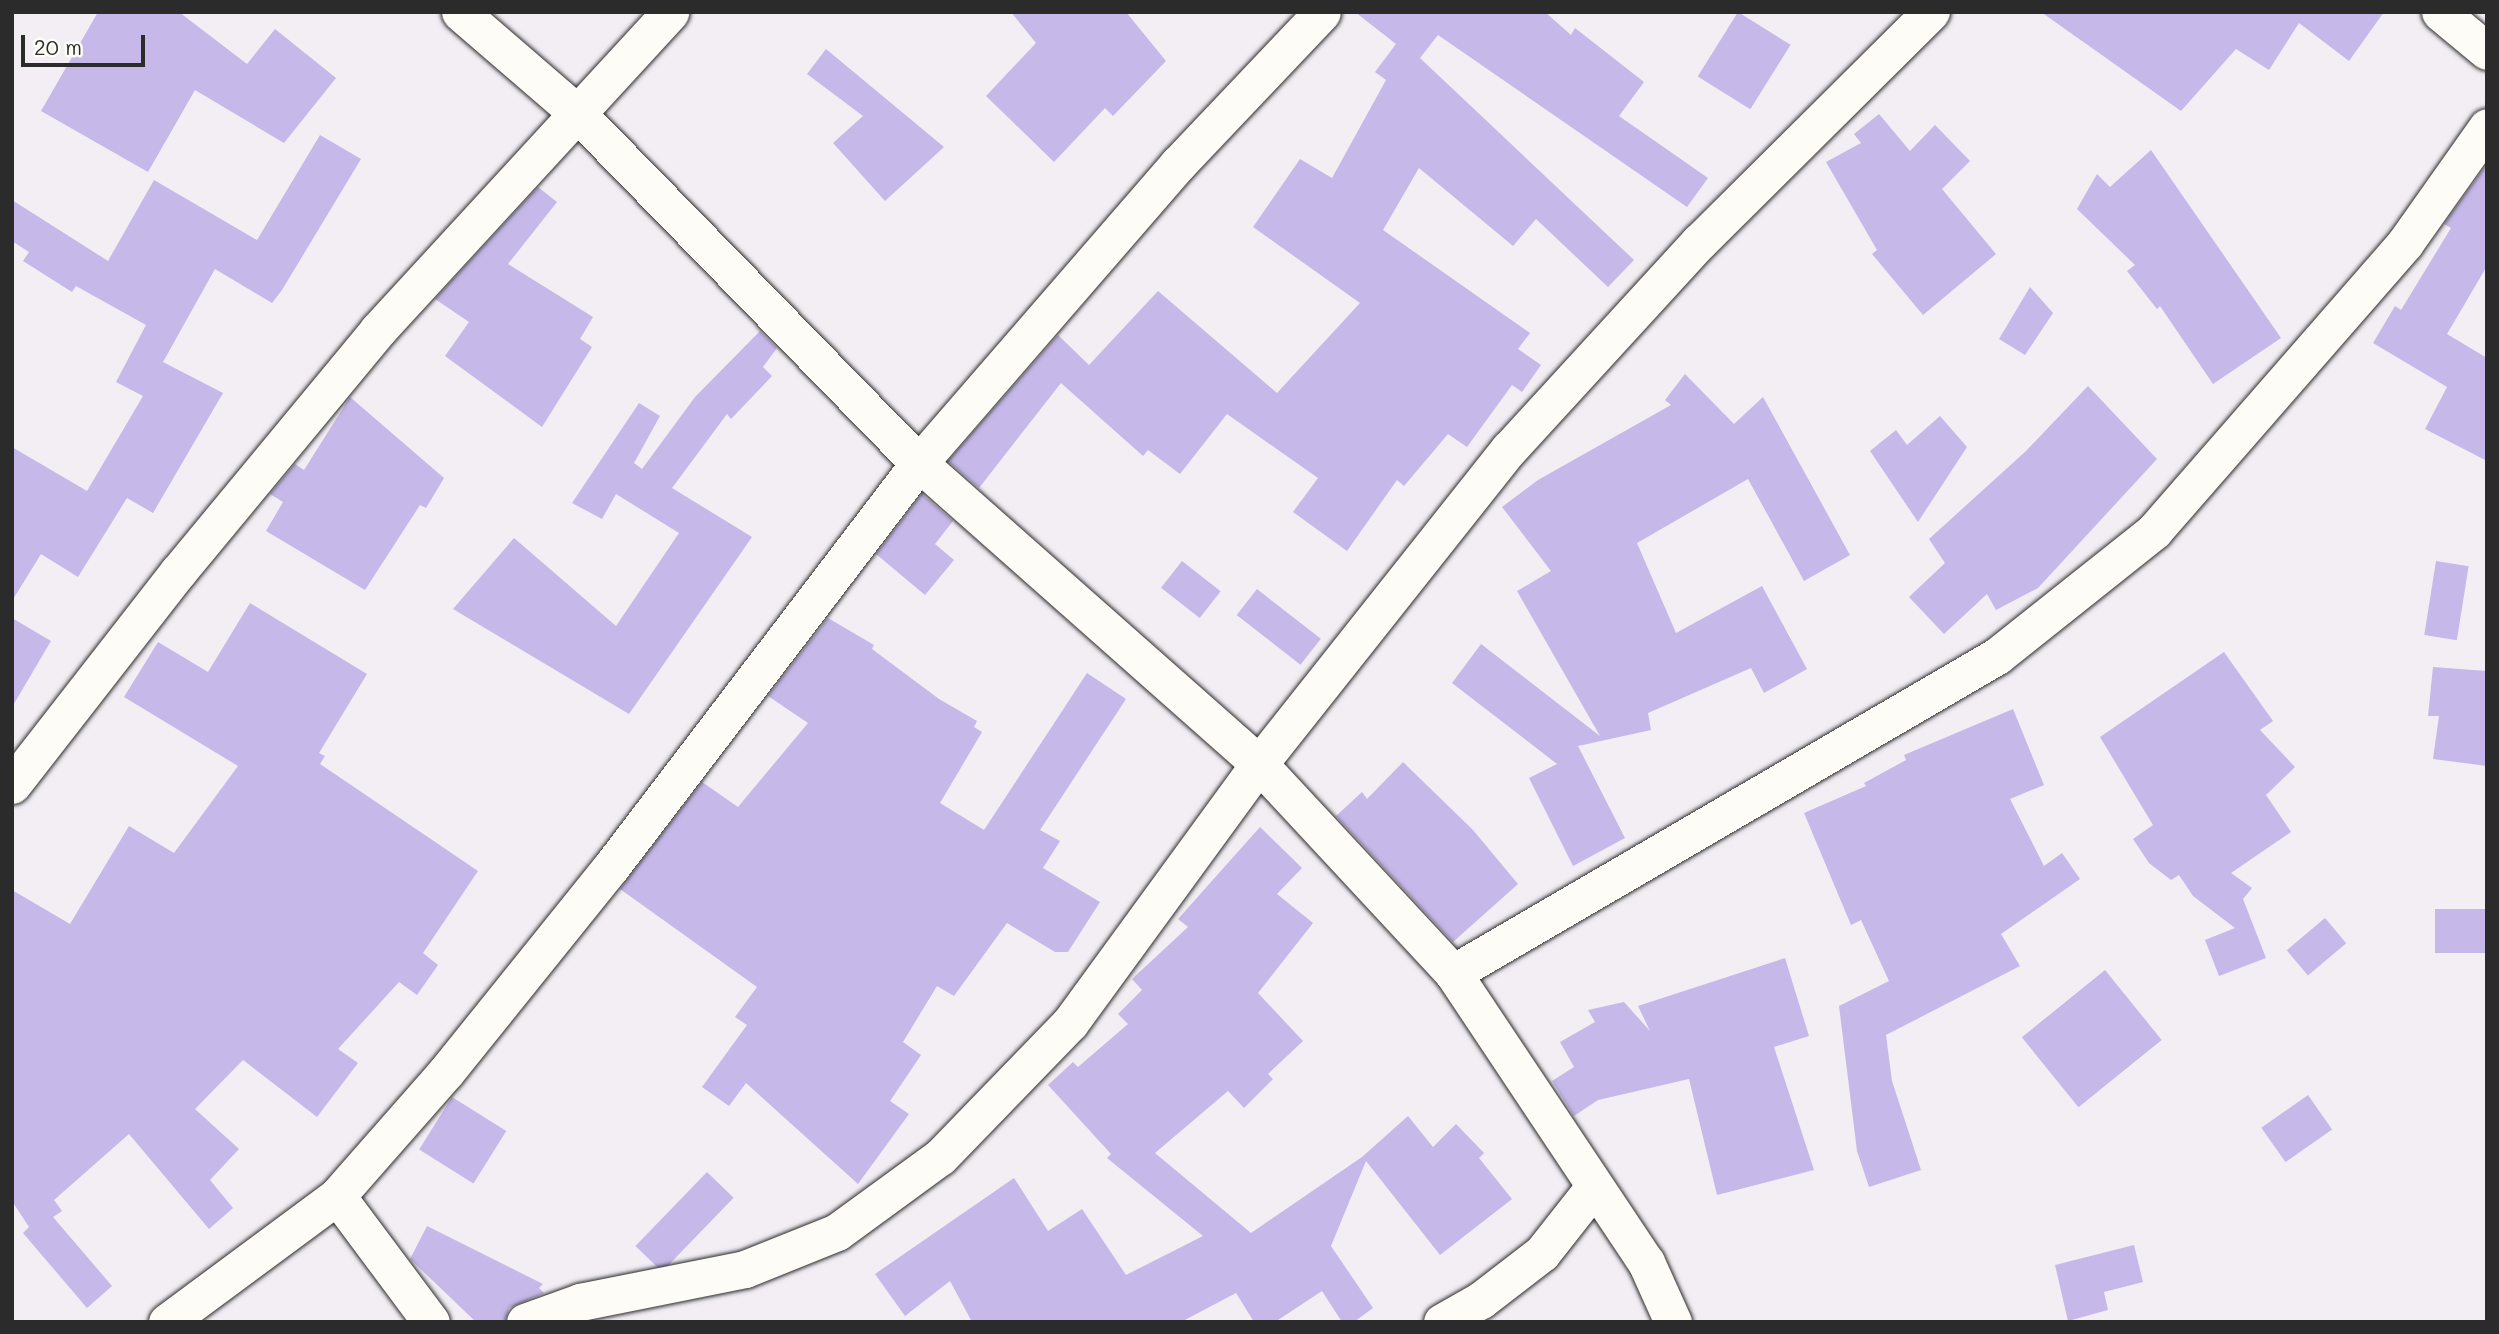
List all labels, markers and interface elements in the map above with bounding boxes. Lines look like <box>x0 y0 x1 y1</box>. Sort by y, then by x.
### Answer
scale bar <box>24 21 149 65</box>
text: 20 m <box>34 33 82 60</box>

